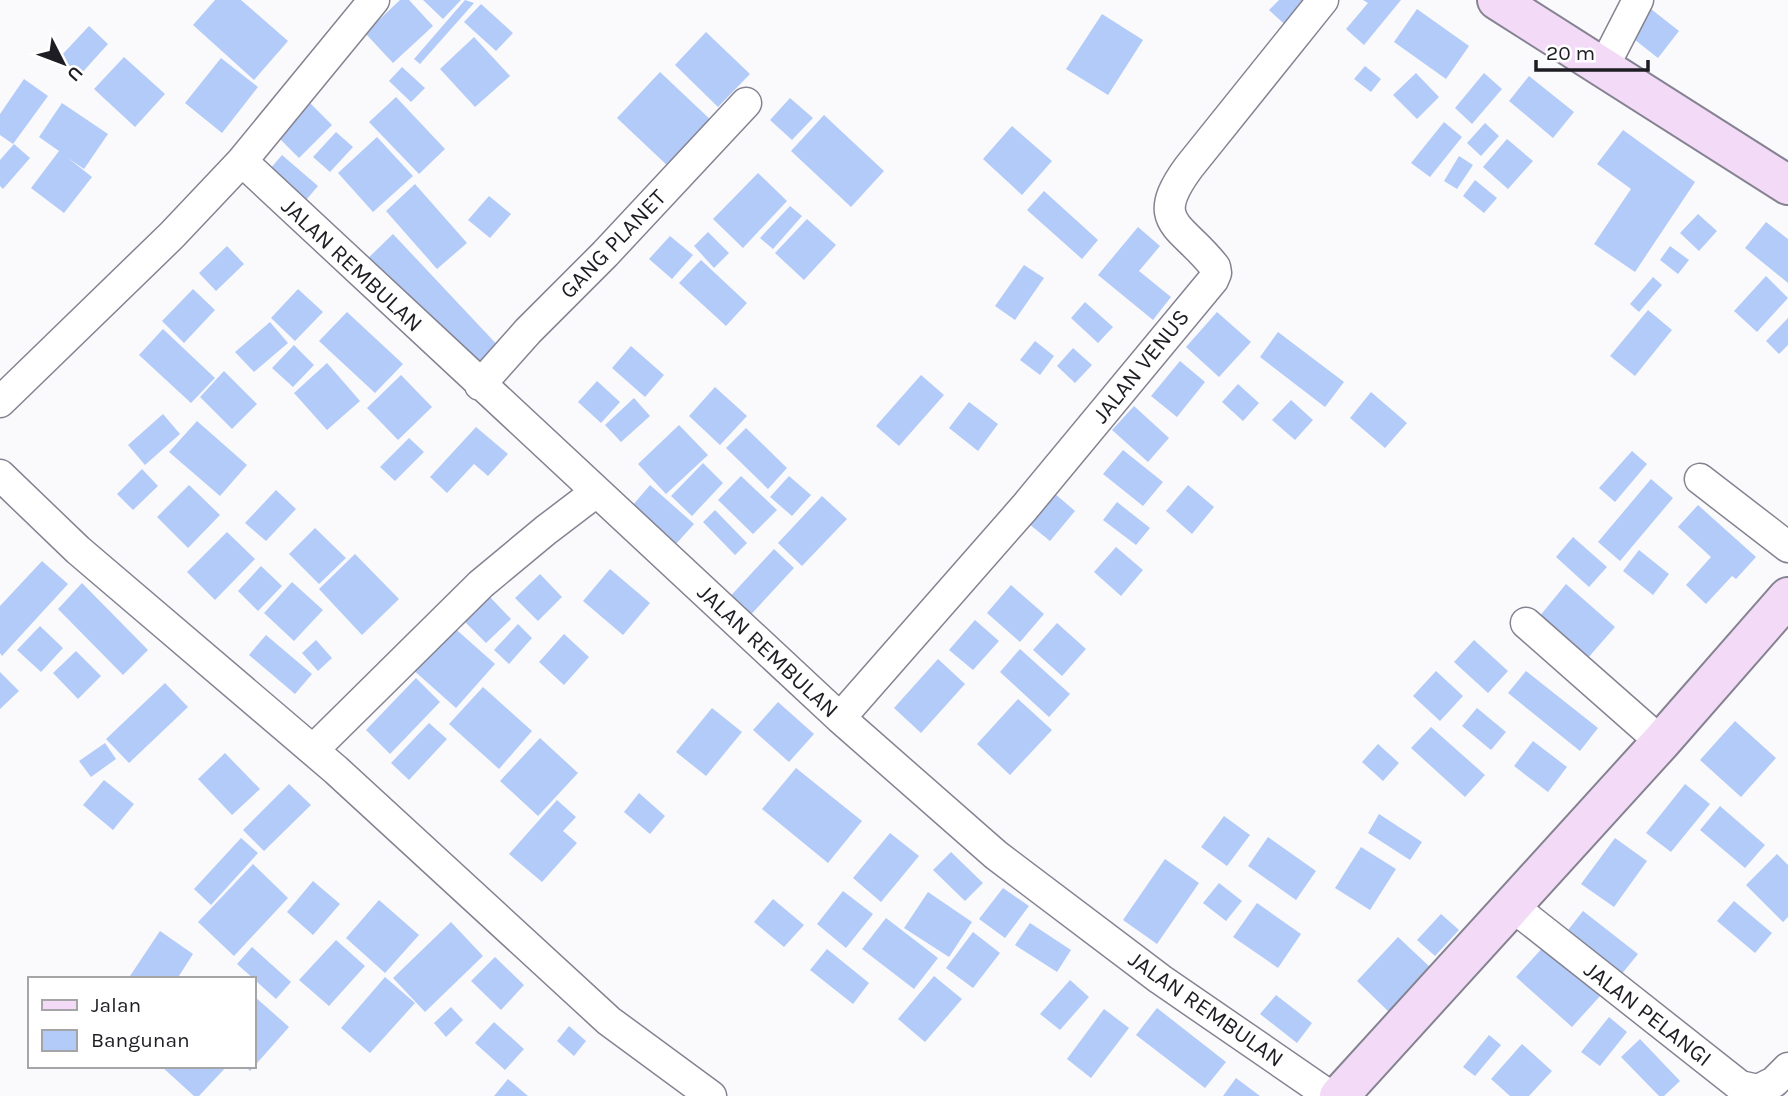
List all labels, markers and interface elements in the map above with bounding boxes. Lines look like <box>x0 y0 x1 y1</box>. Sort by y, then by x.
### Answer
north arrow <box>28 28 98 98</box>
scale bar <box>1536 28 1648 72</box>
text: 20 m <box>1546 41 1595 65</box>
text: U <box>62 61 87 86</box>
street label: GANG PLANET <box>554 184 672 304</box>
street label: JALAN REMBULAN <box>276 193 428 337</box>
street label: JALAN VENUS <box>1087 304 1195 428</box>
street label: JALAN REMBULAN <box>692 579 844 723</box>
street label: JALAN REMBULAN <box>1123 945 1289 1073</box>
street label: JALAN PELANGI <box>1579 956 1717 1072</box>
legend <box>28 977 256 1068</box>
text: Jalan <box>91 993 141 1017</box>
text: Bangunan <box>91 1028 190 1052</box>

